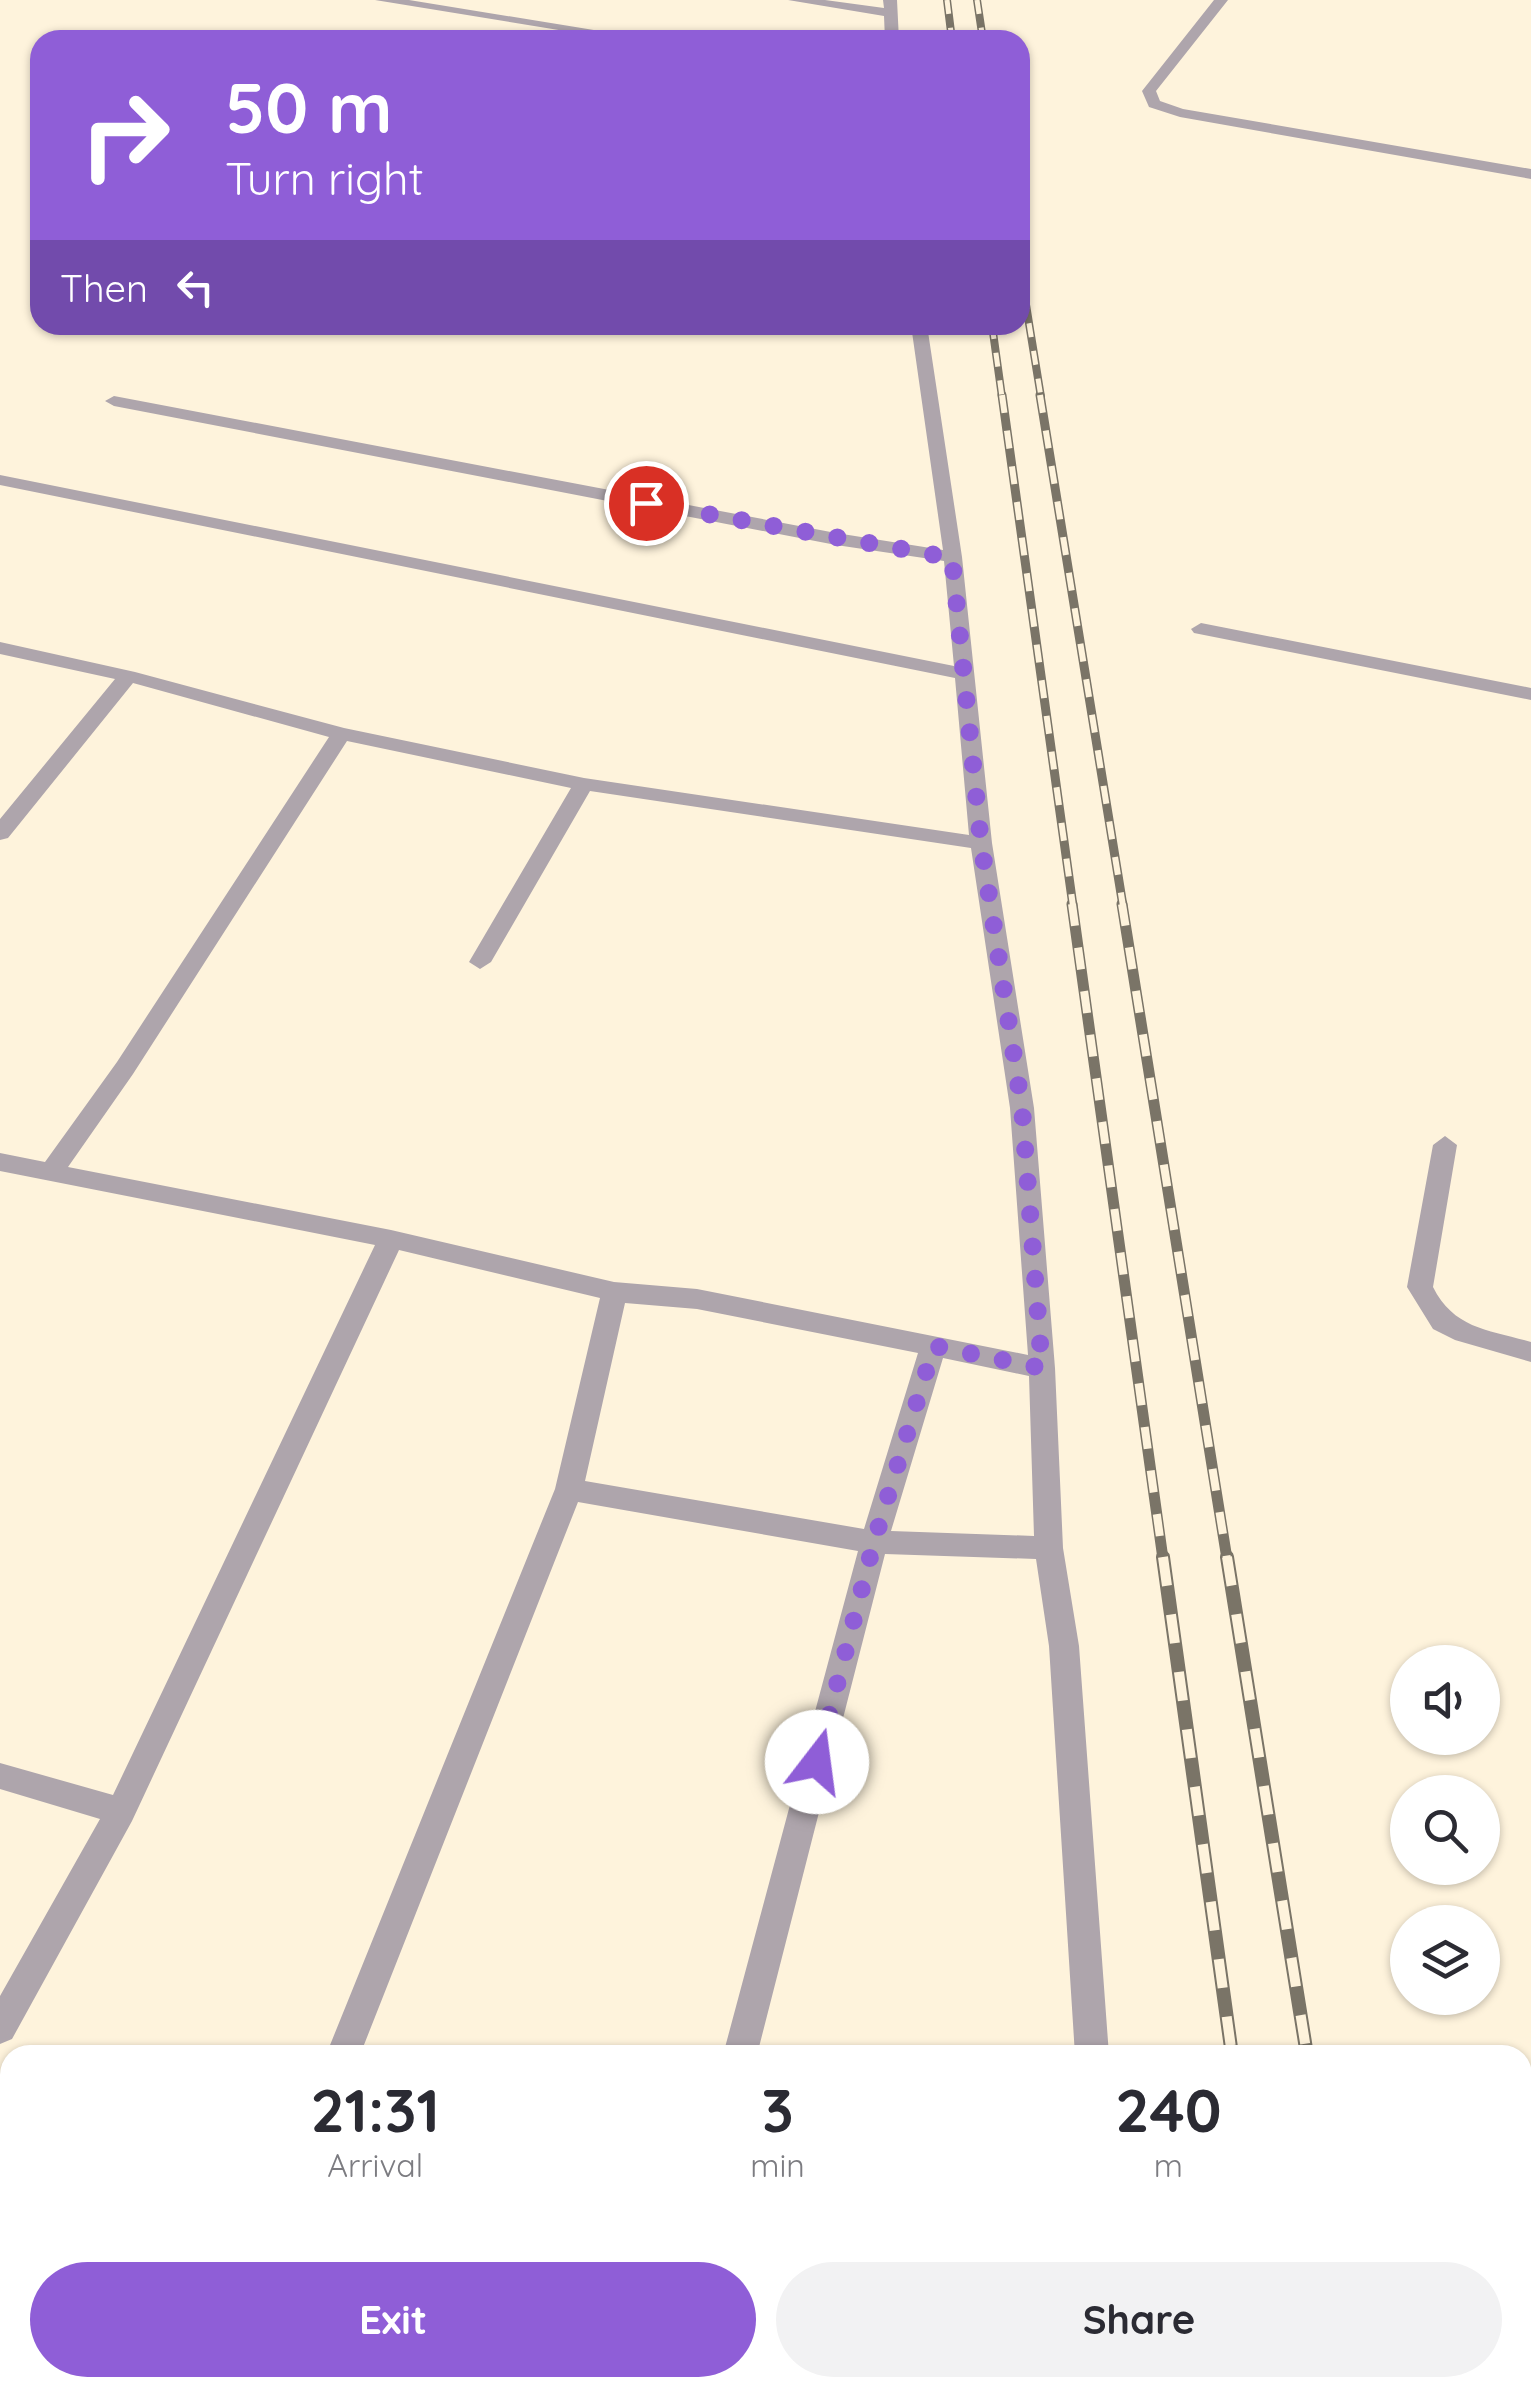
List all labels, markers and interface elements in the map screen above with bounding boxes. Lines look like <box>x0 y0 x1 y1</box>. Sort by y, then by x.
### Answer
text: 50 m <box>225 63 392 151</box>
icon: right <box>60 70 190 200</box>
text: Turn right <box>225 150 424 206</box>
icon: left <box>168 260 223 315</box>
text: Then <box>60 264 148 312</box>
pin <box>604 461 689 546</box>
icon: arrive <box>619 476 674 531</box>
map controls <box>1390 1645 1500 2015</box>
button: sound <box>1390 1645 1500 1755</box>
position arrow <box>765 1710 869 1814</box>
button: search <box>1390 1775 1500 1885</box>
button: layers <box>1390 1905 1500 2015</box>
text: 21:31 <box>310 2072 440 2147</box>
text: 3 <box>761 2072 794 2147</box>
text: 240 <box>1115 2072 1222 2147</box>
text: Arrival <box>327 2145 423 2185</box>
text: min <box>750 2145 805 2185</box>
text: m <box>1154 2145 1183 2185</box>
button: Exit <box>30 2262 756 2377</box>
button: Share <box>776 2262 1502 2377</box>

